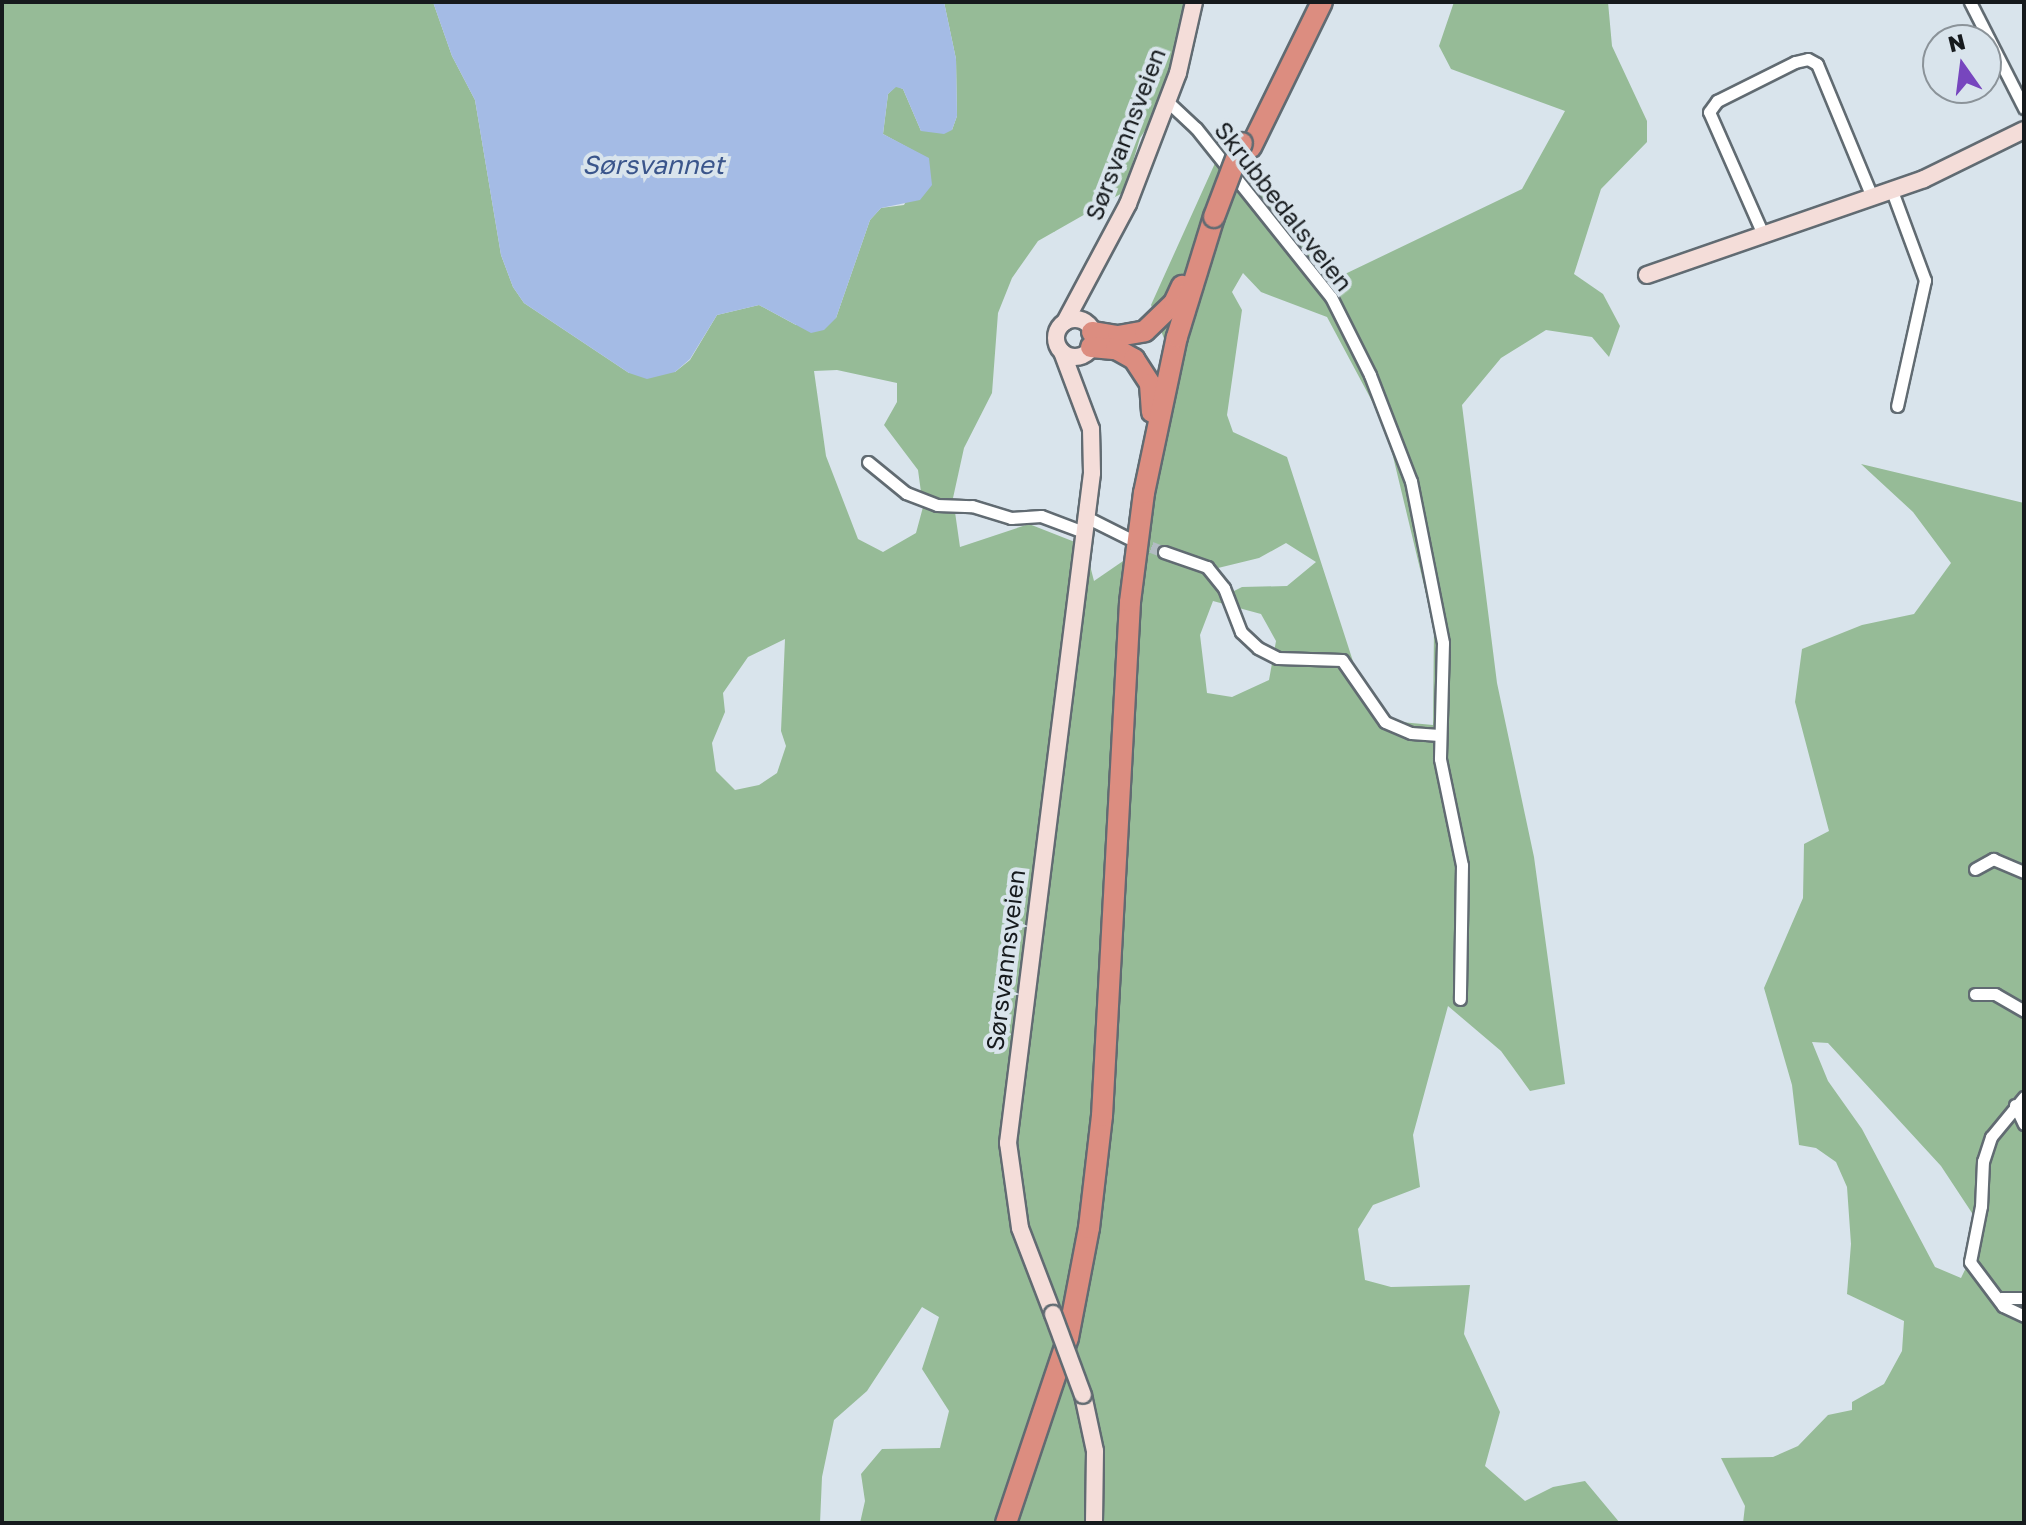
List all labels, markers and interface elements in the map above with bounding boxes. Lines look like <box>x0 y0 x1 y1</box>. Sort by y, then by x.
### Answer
north arrow <box>1922 24 2002 104</box>
text: N <box>1945 27 1968 57</box>
street label: Sørsvannsveien <box>1079 44 1171 224</box>
street label: Skrubbedalsveien <box>1209 116 1359 296</box>
water label: Sørsvannet <box>582 149 724 181</box>
street label: Sørsvannsveien <box>980 868 1030 1052</box>

